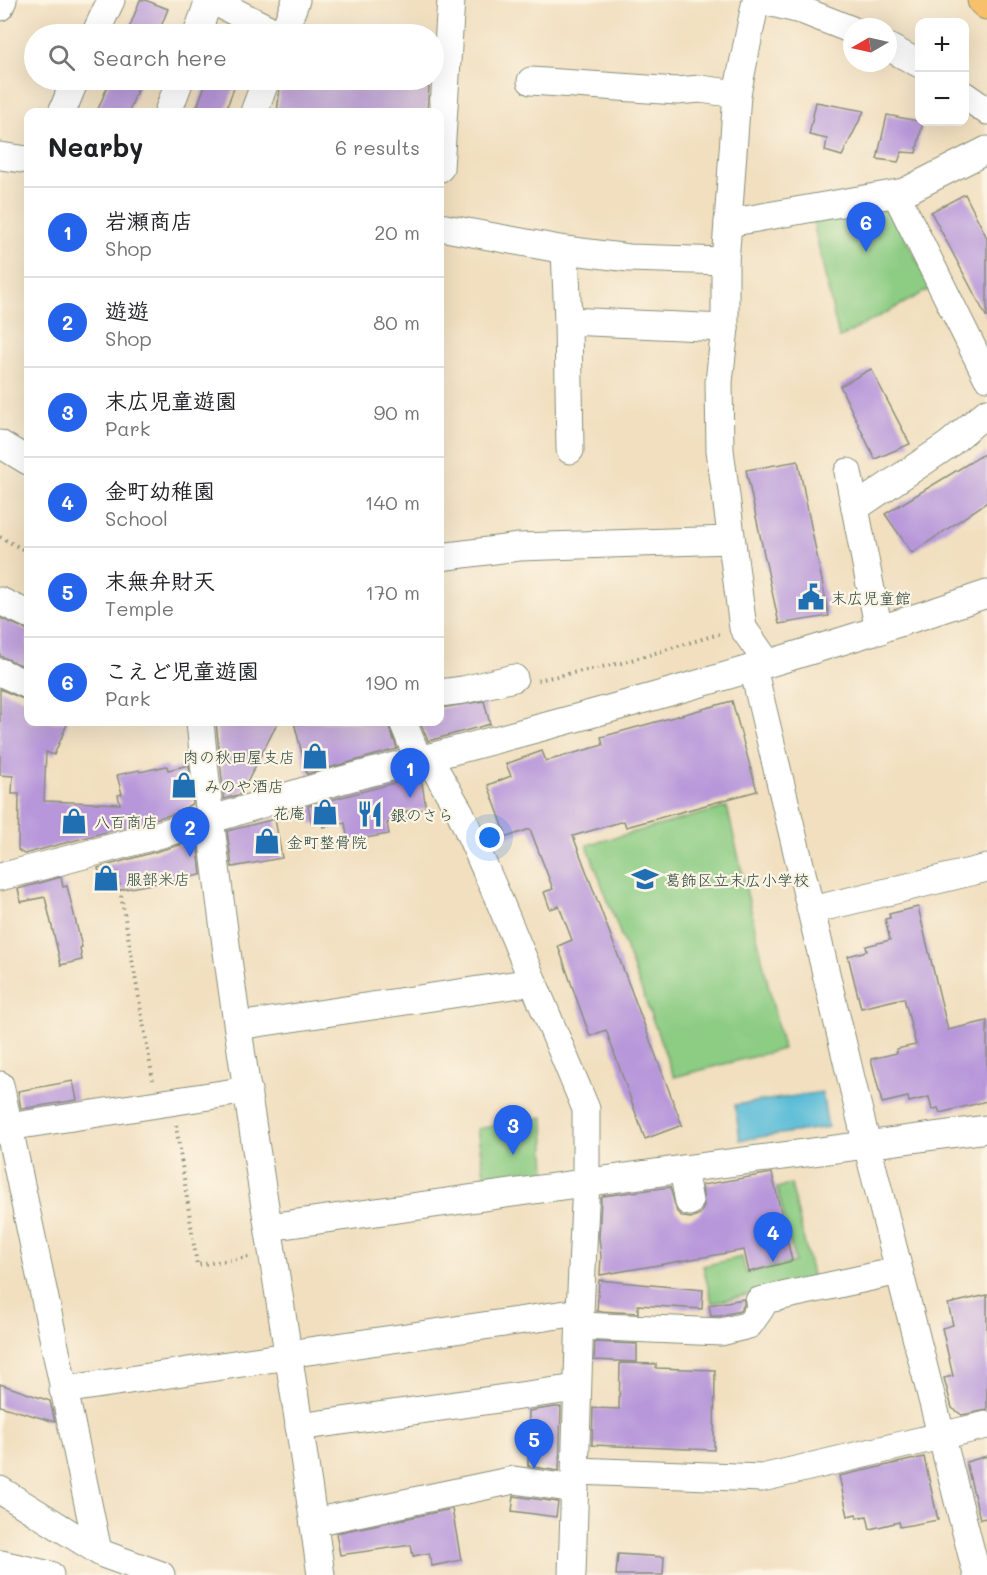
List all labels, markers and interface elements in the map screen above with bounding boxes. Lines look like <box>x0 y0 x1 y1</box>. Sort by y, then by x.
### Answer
north arrow <box>843 18 897 72</box>
map controls <box>915 18 969 126</box>
button: + <box>915 18 969 72</box>
search box <box>24 24 444 90</box>
icon: search <box>45 41 78 74</box>
text: Search here <box>93 43 227 72</box>
button: − <box>915 72 969 126</box>
text: Nearby <box>48 130 143 164</box>
text: 6 results <box>335 134 420 160</box>
pin: 6 <box>846 202 886 252</box>
text: 岩瀬商店 <box>105 206 193 235</box>
text: 1 <box>63 219 72 245</box>
text: 20 m <box>374 219 420 245</box>
text: Shop <box>105 235 152 261</box>
text: 遊遊 <box>105 296 149 325</box>
text: 2 <box>62 309 73 335</box>
text: 80 m <box>373 309 420 335</box>
text: Shop <box>105 325 152 351</box>
text: 末広児童遊園 <box>105 386 237 415</box>
text: 3 <box>62 399 74 425</box>
text: 90 m <box>374 399 420 425</box>
text: Park <box>105 415 150 441</box>
text: 金町幼稚園 <box>105 476 215 505</box>
text: 4 <box>61 489 74 515</box>
text: 140 m <box>365 489 420 515</box>
text: School <box>105 505 168 531</box>
text: 末無弁財天 <box>105 566 215 595</box>
text: 5 <box>62 579 73 605</box>
text: 170 m <box>365 579 420 605</box>
public building icon: 末広児童館 <box>796 582 826 612</box>
place label: 末広児童館 <box>831 587 911 608</box>
text: Temple <box>105 595 174 621</box>
text: こえど児童遊園 <box>105 656 259 685</box>
text: 6 <box>61 669 74 695</box>
text: 190 m <box>365 669 420 695</box>
text: Park <box>105 685 150 711</box>
shop icon: 肉の秋田屋支店 <box>300 741 330 771</box>
place label: 肉の秋田屋支店 <box>183 746 295 767</box>
pin: 1 <box>390 748 430 798</box>
shop icon: みのや酒店 <box>169 770 199 800</box>
place label: みのや酒店 <box>204 775 284 796</box>
shop icon: 花庵 <box>310 797 340 827</box>
restaurant icon: 銀のさら <box>355 799 385 829</box>
place label: 花庵 <box>273 802 305 823</box>
place label: 銀のさら <box>390 804 454 825</box>
shop icon: 八百商店 <box>59 806 89 836</box>
pin: 2 <box>170 808 210 857</box>
place label: 八百商店 <box>94 811 158 832</box>
your location <box>475 823 504 852</box>
shop icon: 金町整骨院 <box>252 826 282 856</box>
place label: 金町整骨院 <box>287 831 367 852</box>
shop icon: 服部米店 <box>91 863 121 893</box>
school or university icon: 葛飾区立末広小学校 <box>630 864 660 894</box>
place label: 服部米店 <box>126 868 190 889</box>
place label: 葛飾区立末広小学校 <box>665 869 809 890</box>
pin: 3 <box>494 1106 532 1155</box>
pin: 4 <box>754 1212 792 1262</box>
pin: 5 <box>514 1420 554 1469</box>

